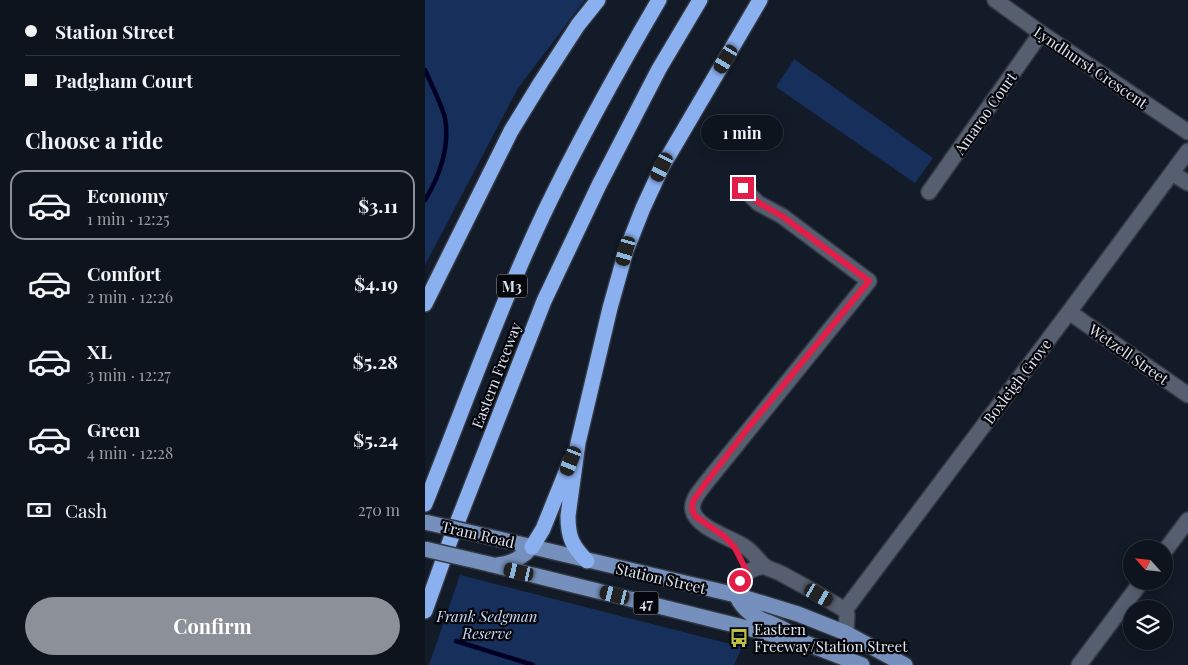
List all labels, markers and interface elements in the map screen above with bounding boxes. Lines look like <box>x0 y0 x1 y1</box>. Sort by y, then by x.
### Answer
text: Station Street <box>55 18 174 44</box>
street label: Lyndhurst Crescent <box>1030 22 1152 113</box>
car <box>711 42 740 76</box>
text: Padgham Court <box>55 67 193 93</box>
street label: Amaroo Court <box>949 67 1021 159</box>
callout: 1 min <box>702 116 784 150</box>
text: 1 min <box>722 122 762 143</box>
text: Choose a ride <box>25 125 163 155</box>
car <box>648 150 675 184</box>
route end <box>732 177 754 199</box>
text: Economy <box>87 182 168 208</box>
icon: car <box>27 183 72 228</box>
text: $3.11 <box>358 192 398 218</box>
text: 1 min · 12:25 <box>87 208 170 229</box>
car <box>614 235 637 267</box>
text: Comfort <box>87 260 161 286</box>
icon: car <box>27 261 72 306</box>
text: $4.19 <box>354 270 398 296</box>
road number: M3 <box>497 274 527 298</box>
text: 2 min · 12:26 <box>87 286 173 307</box>
street label: Eastern Freeway <box>467 319 526 431</box>
street label: Wetzell Street <box>1084 319 1173 389</box>
street label: Boxleigh Grove <box>978 334 1056 428</box>
text: XL <box>87 338 112 364</box>
icon: car <box>27 339 72 384</box>
text: $5.28 <box>353 348 398 374</box>
text: 3 min · 12:27 <box>87 364 171 385</box>
text: Green <box>87 416 140 442</box>
icon: car <box>27 417 72 462</box>
text: $5.24 <box>353 426 398 452</box>
text: 4 min · 12:28 <box>87 442 173 463</box>
car <box>558 444 583 478</box>
icon: cash <box>25 496 53 524</box>
text: Cash <box>65 497 107 523</box>
text: 270 m <box>358 499 400 520</box>
street label: Tram Road <box>439 516 517 552</box>
north arrow <box>1123 540 1173 590</box>
map controls <box>1123 540 1173 650</box>
street label: Station Street <box>614 558 709 598</box>
car <box>502 561 535 583</box>
route start <box>729 570 751 592</box>
car <box>802 581 835 609</box>
car <box>598 584 631 606</box>
road number: 47 <box>633 592 659 614</box>
button: Confirm <box>25 597 400 655</box>
button: layers <box>1123 600 1173 650</box>
park label: Frank Sedgman Reserve <box>436 606 537 643</box>
place label: Eastern Freeway/Station Street <box>754 619 908 656</box>
bus stop icon: Eastern Freeway/Station Street <box>728 627 750 649</box>

